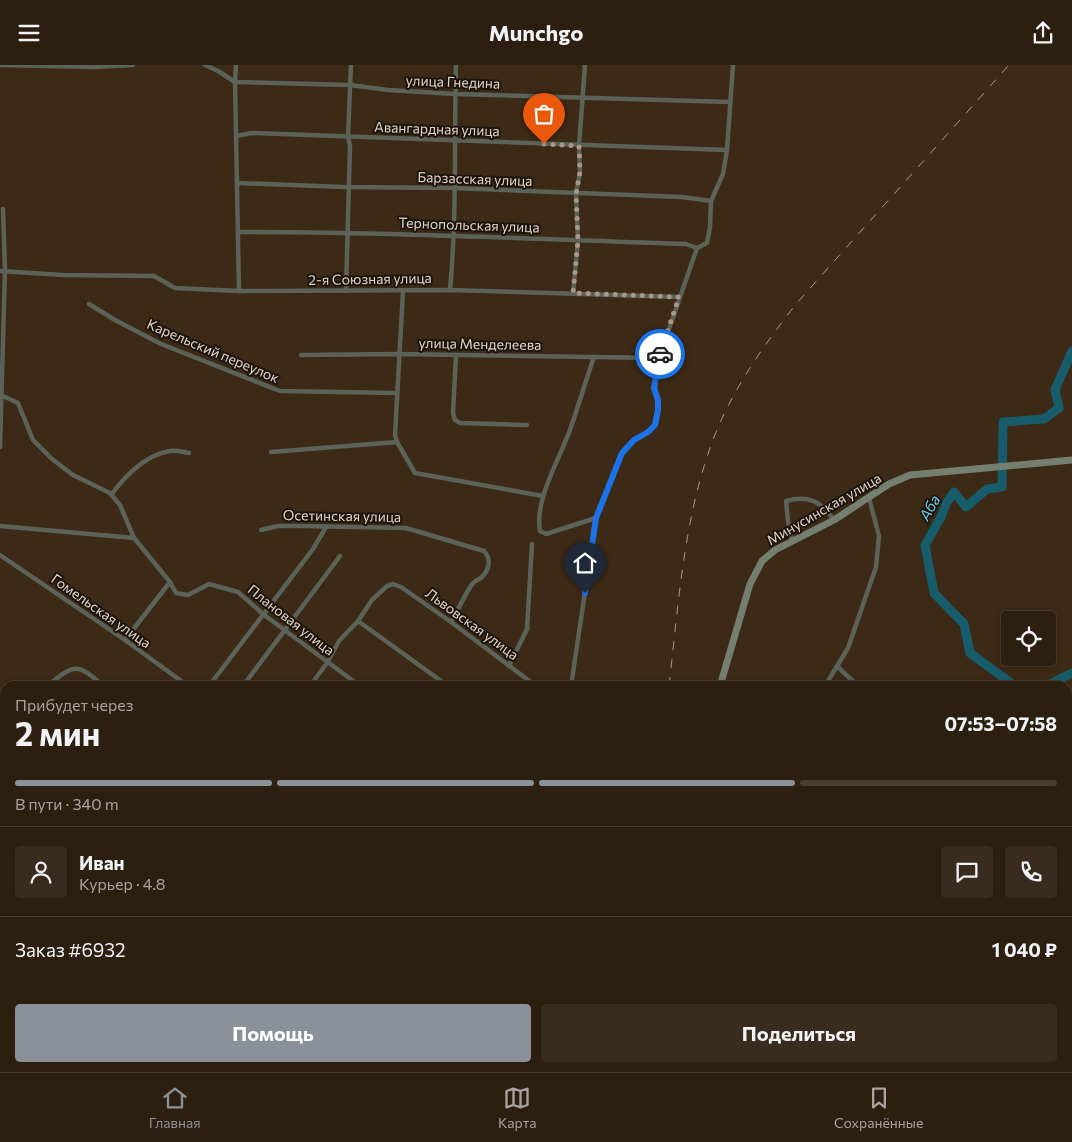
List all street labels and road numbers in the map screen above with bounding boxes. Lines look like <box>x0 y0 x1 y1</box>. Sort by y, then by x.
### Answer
street label: улица Гнедина <box>405 71 501 92</box>
street label: Авангардная улица <box>374 118 500 139</box>
street label: Барзасская улица <box>417 168 533 189</box>
street label: Тернопольская улица <box>398 214 540 235</box>
street label: 2-я Союзная улица <box>308 269 432 288</box>
street label: Карельский переулок <box>144 315 282 386</box>
street label: улица Менделеева <box>418 334 542 353</box>
street label: Минусинская улица <box>763 469 884 548</box>
street label: Осетинская улица <box>283 506 401 525</box>
street label: Гомельская улица <box>48 570 154 651</box>
street label: Плановая улица <box>245 581 338 659</box>
street label: Львовская улица <box>422 584 522 663</box>

